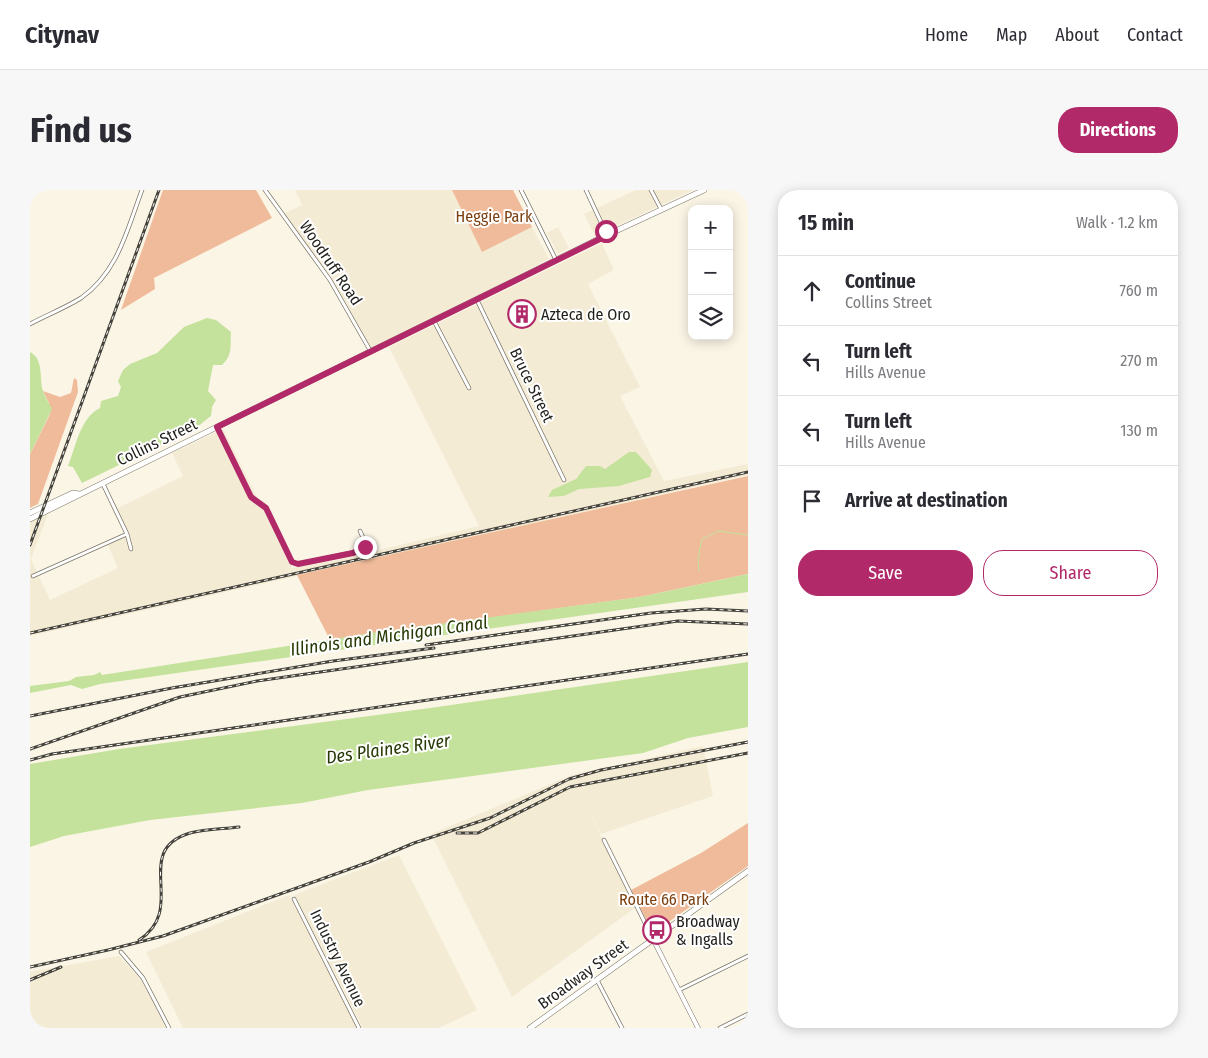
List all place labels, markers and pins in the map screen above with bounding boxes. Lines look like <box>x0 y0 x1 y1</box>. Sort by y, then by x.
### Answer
building icon: Azteca de Oro <box>507 299 537 329</box>
place label: Azteca de Oro <box>541 305 631 324</box>
place label: Broadway & Ingalls <box>676 912 740 949</box>
bus stop icon: Broadway & Ingalls <box>642 915 672 945</box>

